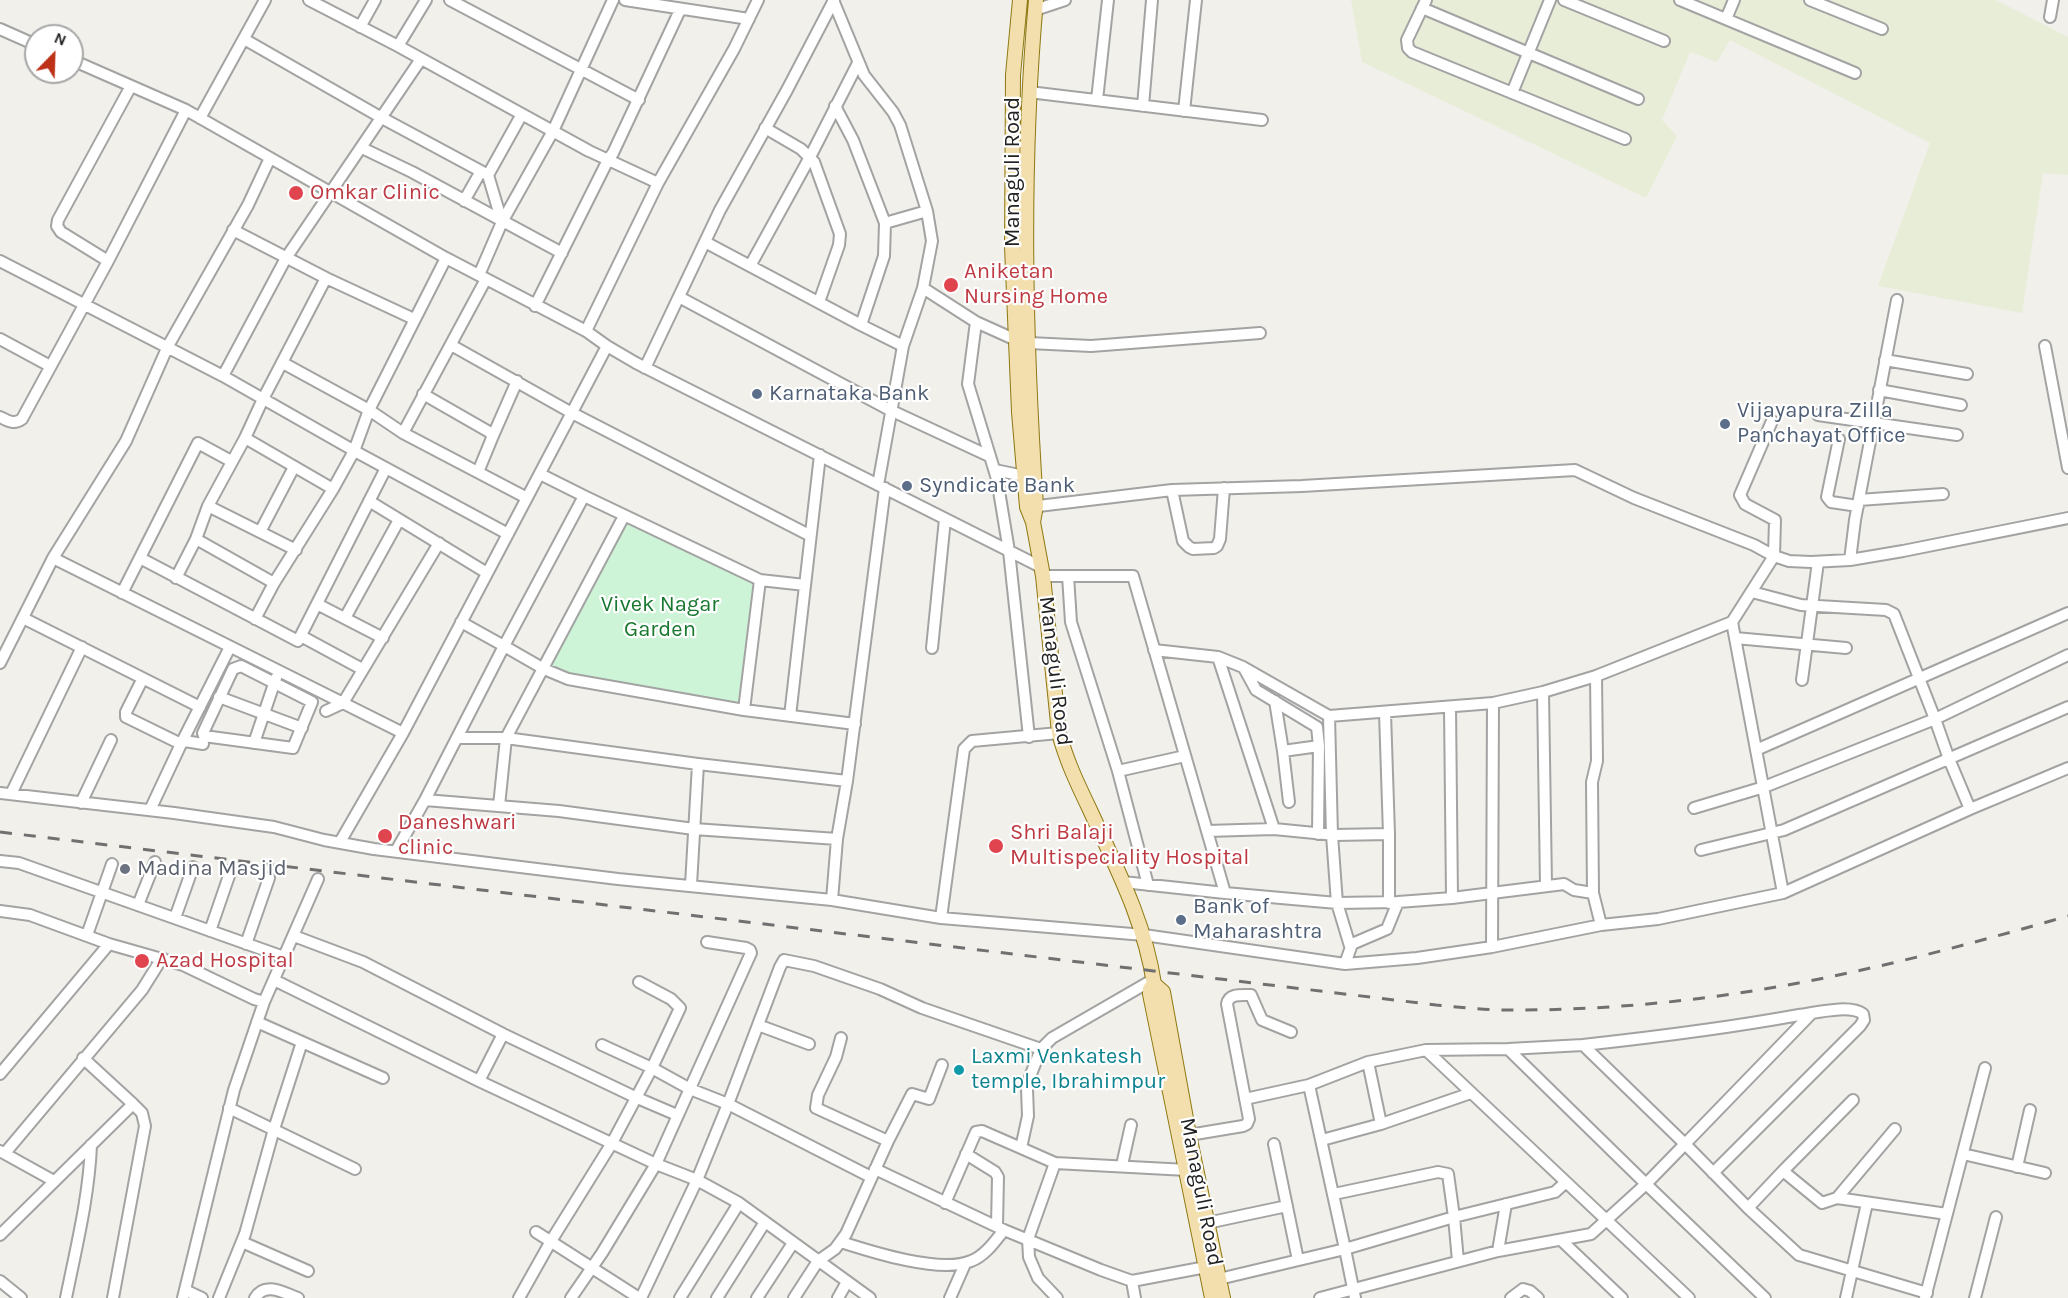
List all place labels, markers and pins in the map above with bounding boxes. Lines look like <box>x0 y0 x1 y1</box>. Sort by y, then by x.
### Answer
place label: Omkar Clinic <box>310 180 440 206</box>
marker: Omkar Clinic <box>287 184 305 202</box>
place label: Aniketan Nursing Home <box>964 259 1108 310</box>
marker: Aniketan Nursing Home <box>942 276 960 294</box>
place label: Karnataka Bank <box>769 381 929 407</box>
marker: Karnataka Bank <box>750 387 764 401</box>
place label: Vijayapura Zilla Panchayat Office <box>1737 398 1906 450</box>
marker: Vijayapura Zilla Panchayat Office <box>1718 417 1732 431</box>
place label: Syndicate Bank <box>919 473 1075 499</box>
marker: Syndicate Bank <box>900 479 914 493</box>
place label: Daneshwari clinic <box>398 810 517 861</box>
place label: Shri Balaji Multispeciality Hospital <box>1010 820 1249 872</box>
marker: Daneshwari clinic <box>376 827 394 845</box>
marker: Shri Balaji Multispeciality Hospital <box>987 837 1005 855</box>
place label: Madina Masjid <box>137 856 287 882</box>
marker: Madina Masjid <box>118 862 132 876</box>
place label: Bank of Maharashtra <box>1193 894 1322 945</box>
marker: Bank of Maharashtra <box>1174 913 1188 927</box>
place label: Azad Hospital <box>156 948 294 974</box>
marker: Azad Hospital <box>133 952 151 970</box>
place label: Laxmi Venkatesh temple, Ibrahimpur <box>971 1044 1165 1096</box>
marker: Laxmi Venkatesh temple, Ibrahimpur <box>952 1063 966 1077</box>

